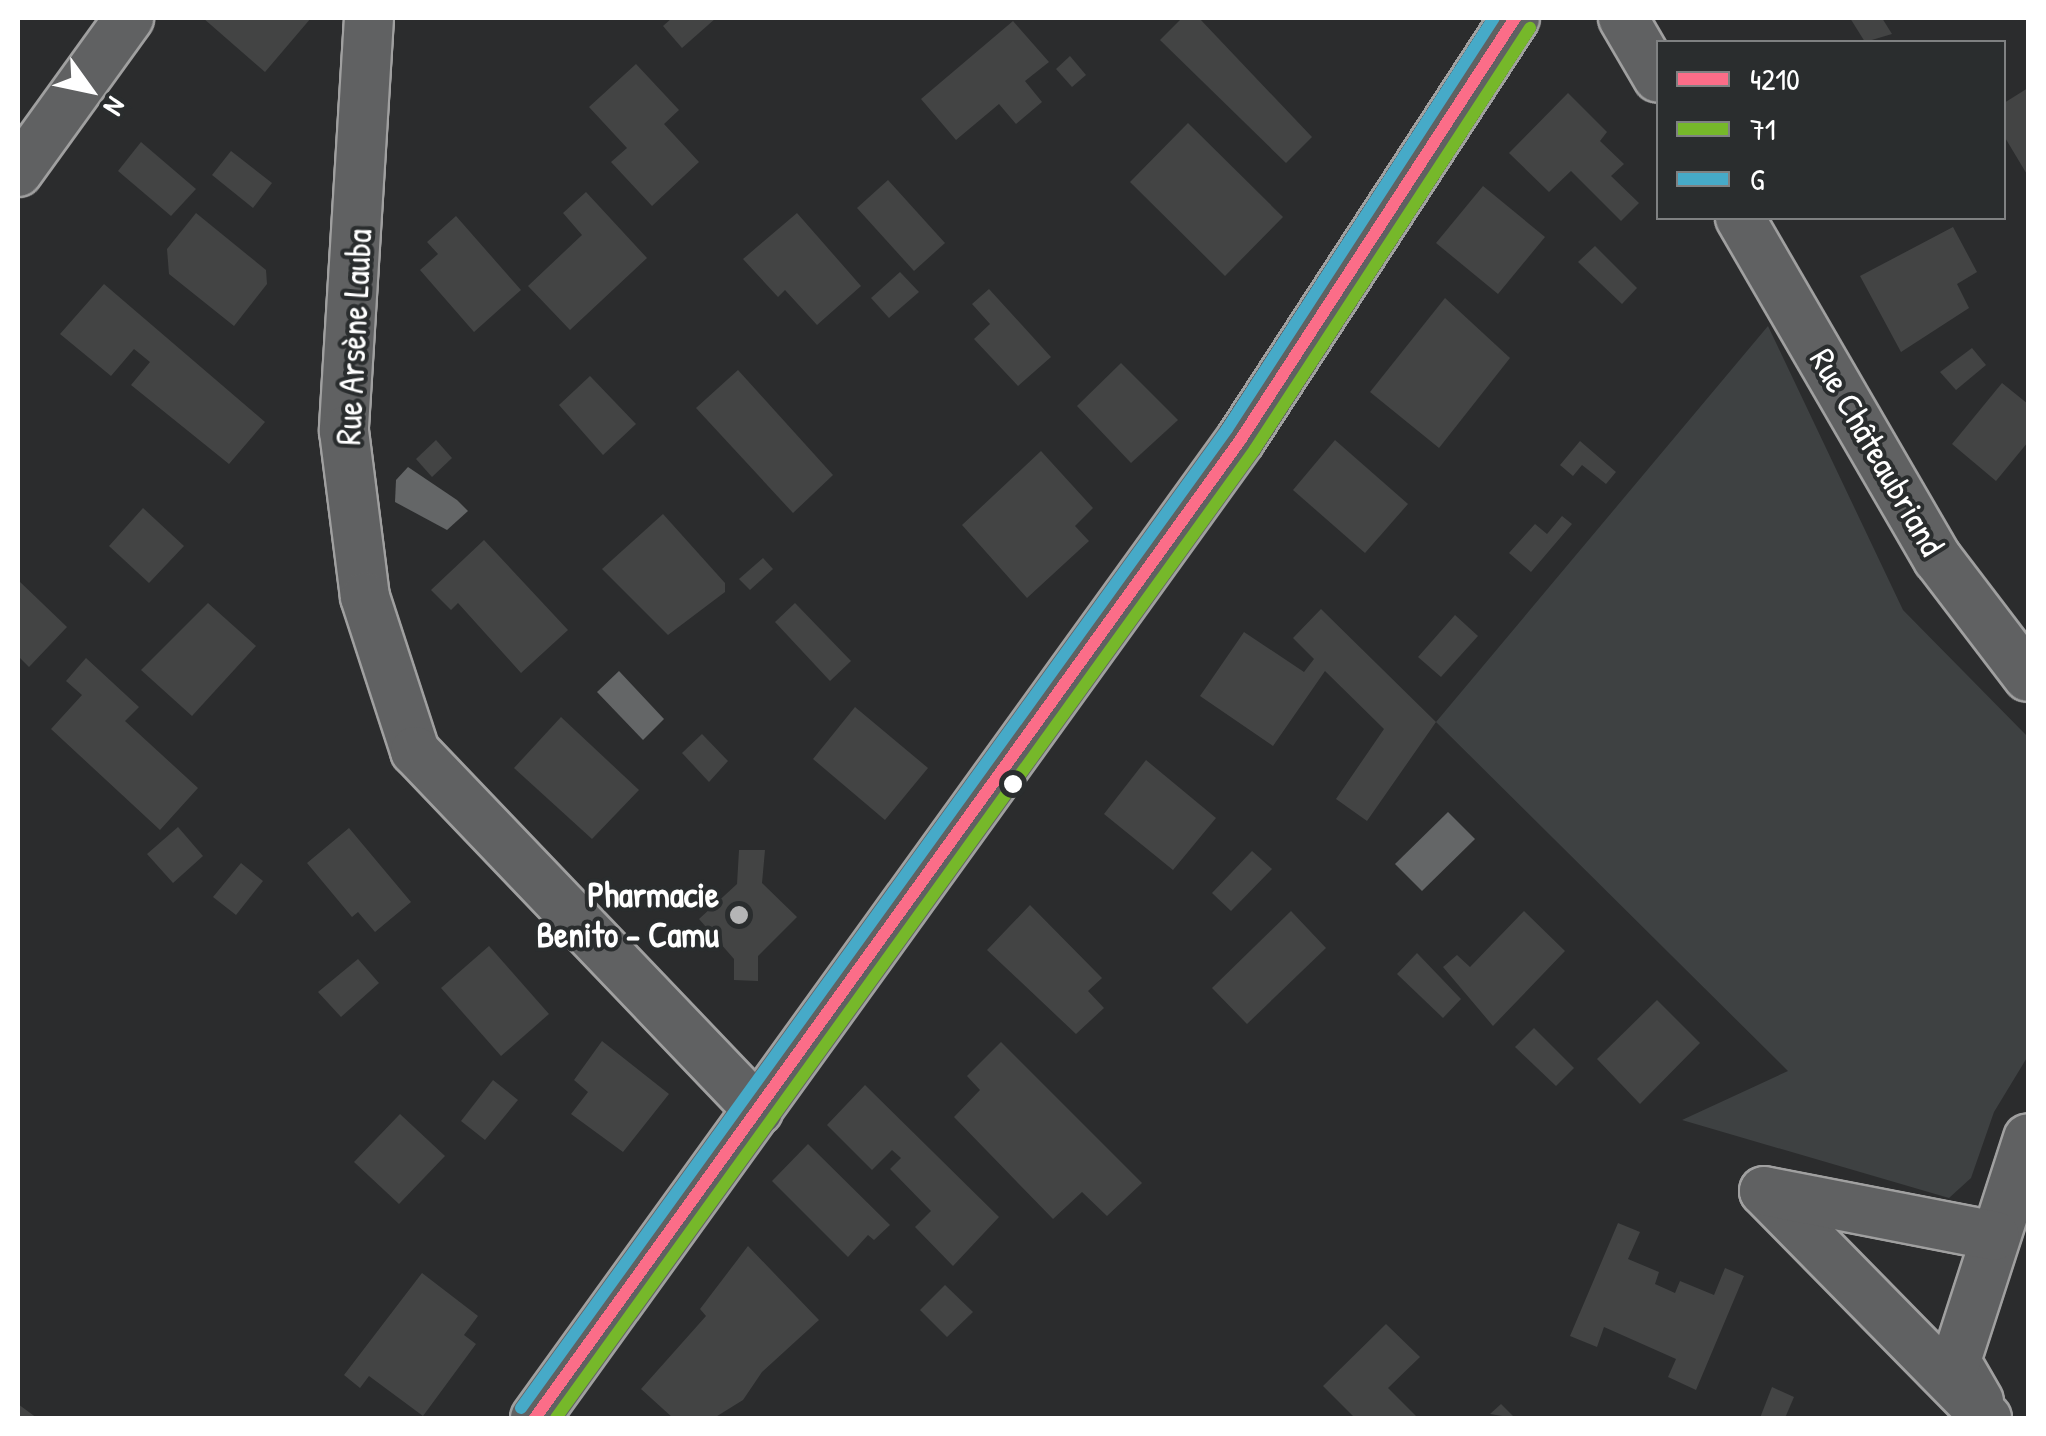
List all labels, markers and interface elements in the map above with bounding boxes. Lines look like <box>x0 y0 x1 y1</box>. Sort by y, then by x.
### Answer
north arrow <box>40 40 140 140</box>
legend <box>1656 40 2006 220</box>
text: 4210 <box>1750 59 1800 99</box>
text: N <box>95 90 135 123</box>
text: 71 <box>1750 109 1776 149</box>
text: G <box>1750 159 1764 199</box>
street label: Rue Arsène Lauba <box>327 228 381 446</box>
street label: Rue Châteaubriand <box>1801 341 1953 563</box>
unlabelled marker <box>1003 774 1023 794</box>
place label: Pharmacie Benito - Camu <box>537 874 719 956</box>
marker: Pharmacie Benito - Camu <box>728 904 750 926</box>

